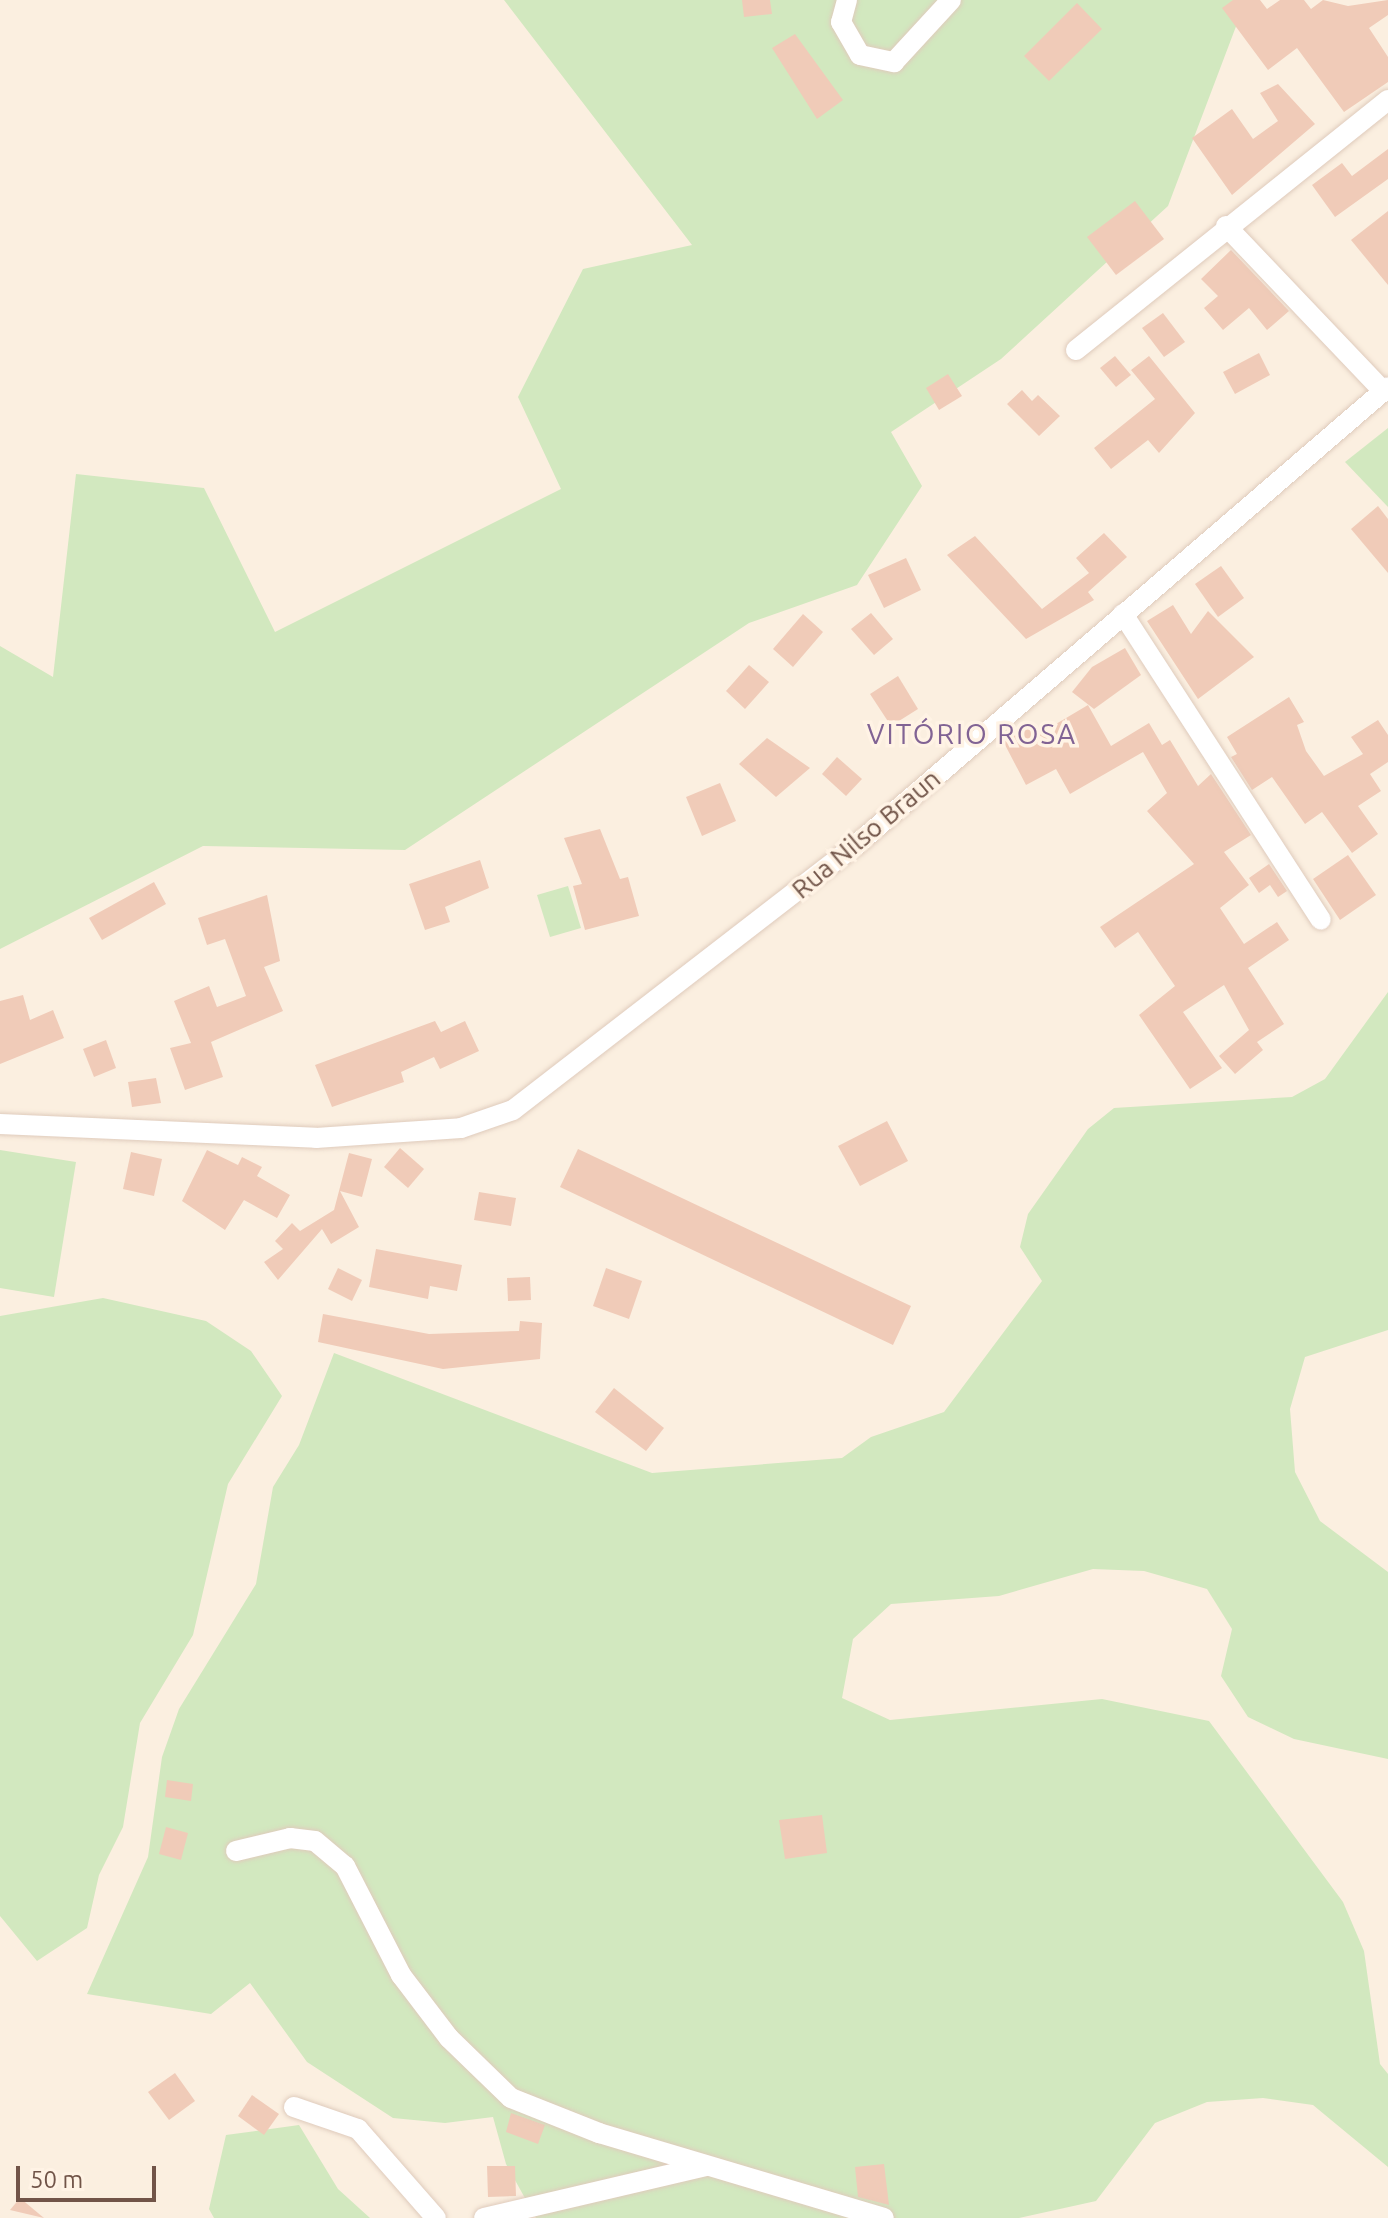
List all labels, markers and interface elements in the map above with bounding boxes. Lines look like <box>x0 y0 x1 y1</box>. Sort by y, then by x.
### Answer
district label: VITÓRIO ROSA <box>867 717 1077 751</box>
street label: Rua Nilso Braun <box>786 763 946 905</box>
scale bar <box>20 2150 160 2200</box>
text: 50 m <box>30 2166 83 2193</box>

